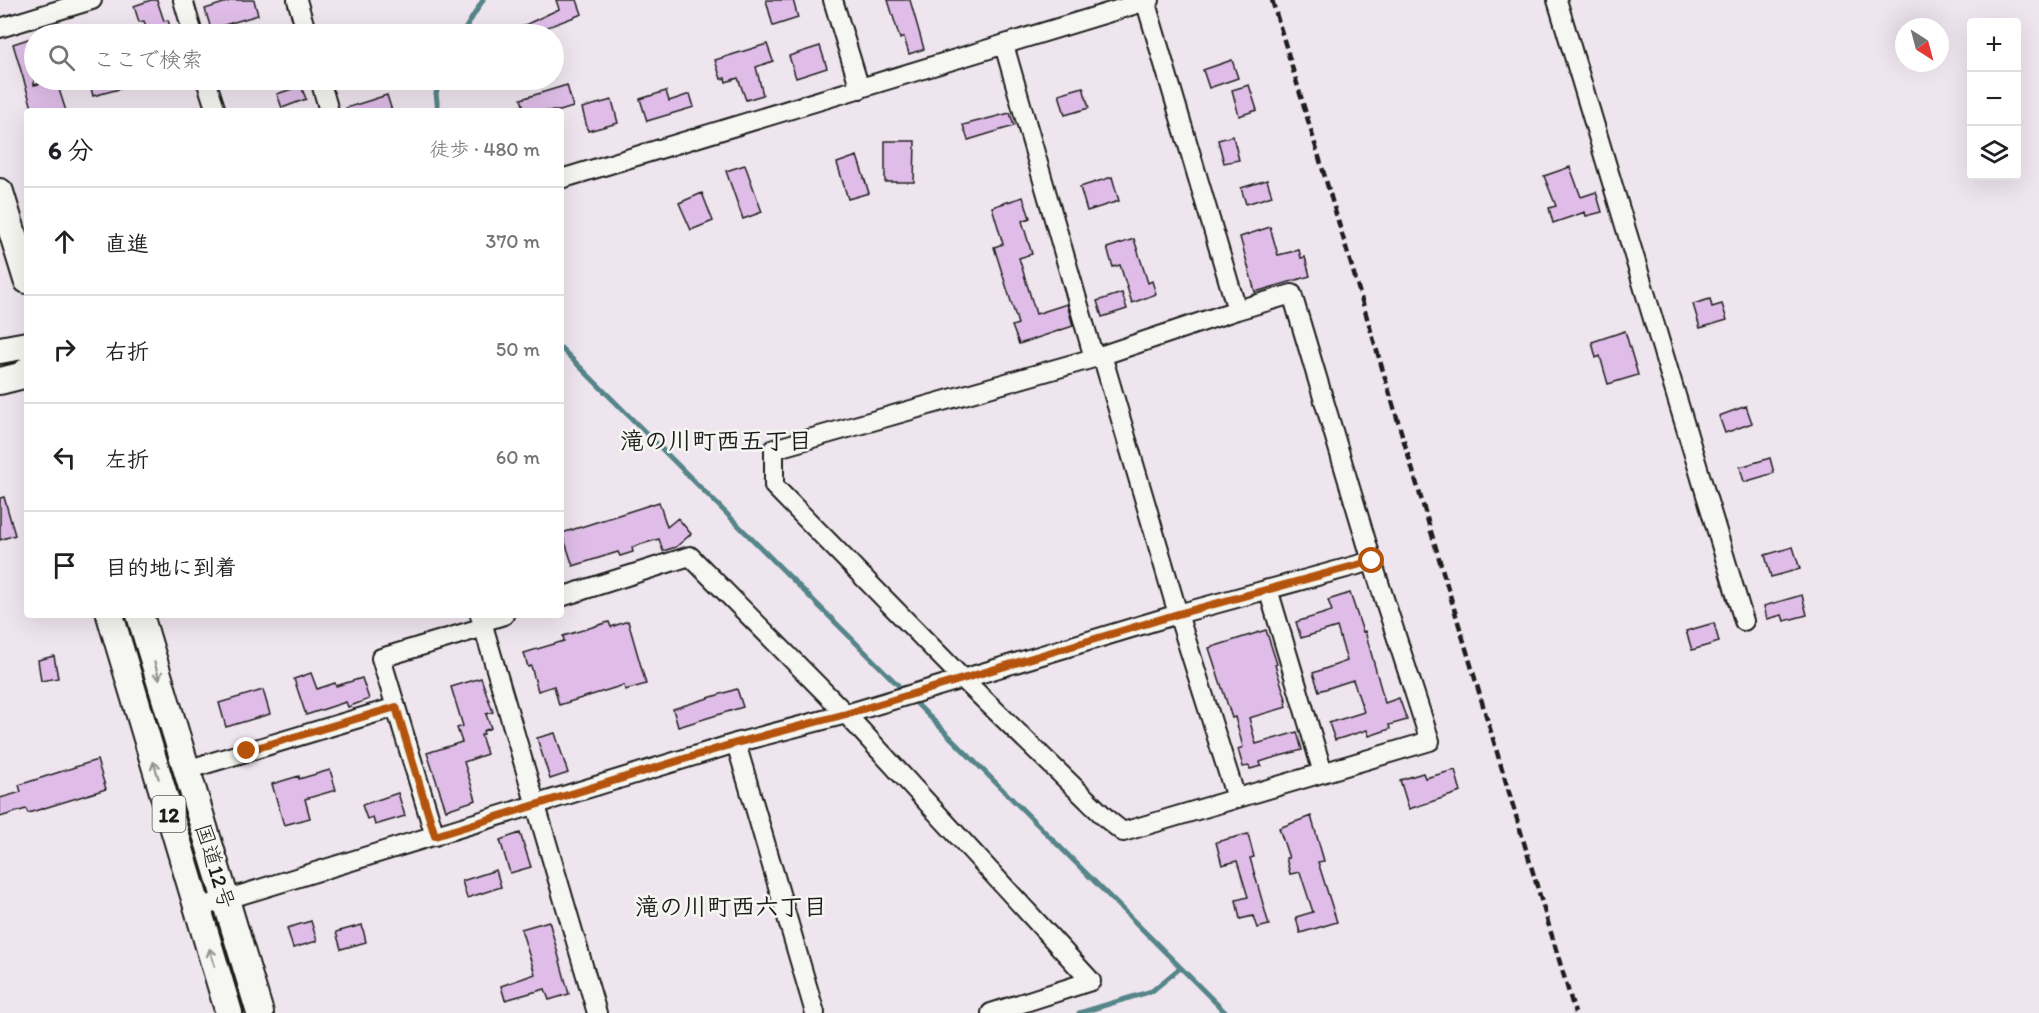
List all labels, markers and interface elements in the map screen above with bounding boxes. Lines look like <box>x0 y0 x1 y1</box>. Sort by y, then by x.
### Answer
north arrow <box>1895 18 1949 72</box>
map controls <box>1967 18 2021 180</box>
button: + <box>1967 18 2021 72</box>
search box <box>24 24 564 90</box>
icon: search <box>45 41 78 74</box>
text: ここで検索 <box>93 46 203 73</box>
button: − <box>1967 72 2021 126</box>
button: layers <box>1967 126 2021 180</box>
text: 6 分 <box>48 134 94 166</box>
text: 徒歩 · 480 m <box>430 137 540 161</box>
icon: ahead <box>48 225 81 258</box>
text: 370 m <box>486 229 540 253</box>
text: 直進 <box>105 230 149 257</box>
icon: right <box>48 333 81 366</box>
text: 50 m <box>496 337 540 361</box>
text: 右折 <box>105 338 149 365</box>
district label: 滝の川町西五丁目 <box>620 426 812 455</box>
icon: left <box>48 441 81 474</box>
text: 60 m <box>496 445 540 469</box>
text: 左折 <box>105 446 149 473</box>
route start <box>1358 547 1384 573</box>
icon: arrive <box>48 549 81 582</box>
text: 目的地に到着 <box>105 554 237 581</box>
one-way arrow <box>152 661 163 680</box>
route end <box>233 737 259 763</box>
one-way arrow <box>150 761 161 780</box>
road number: 12 <box>152 796 186 832</box>
street label: 国道12号 <box>189 820 241 912</box>
district label: 滝の川町西六丁目 <box>635 892 827 921</box>
one-way arrow <box>206 948 217 967</box>

